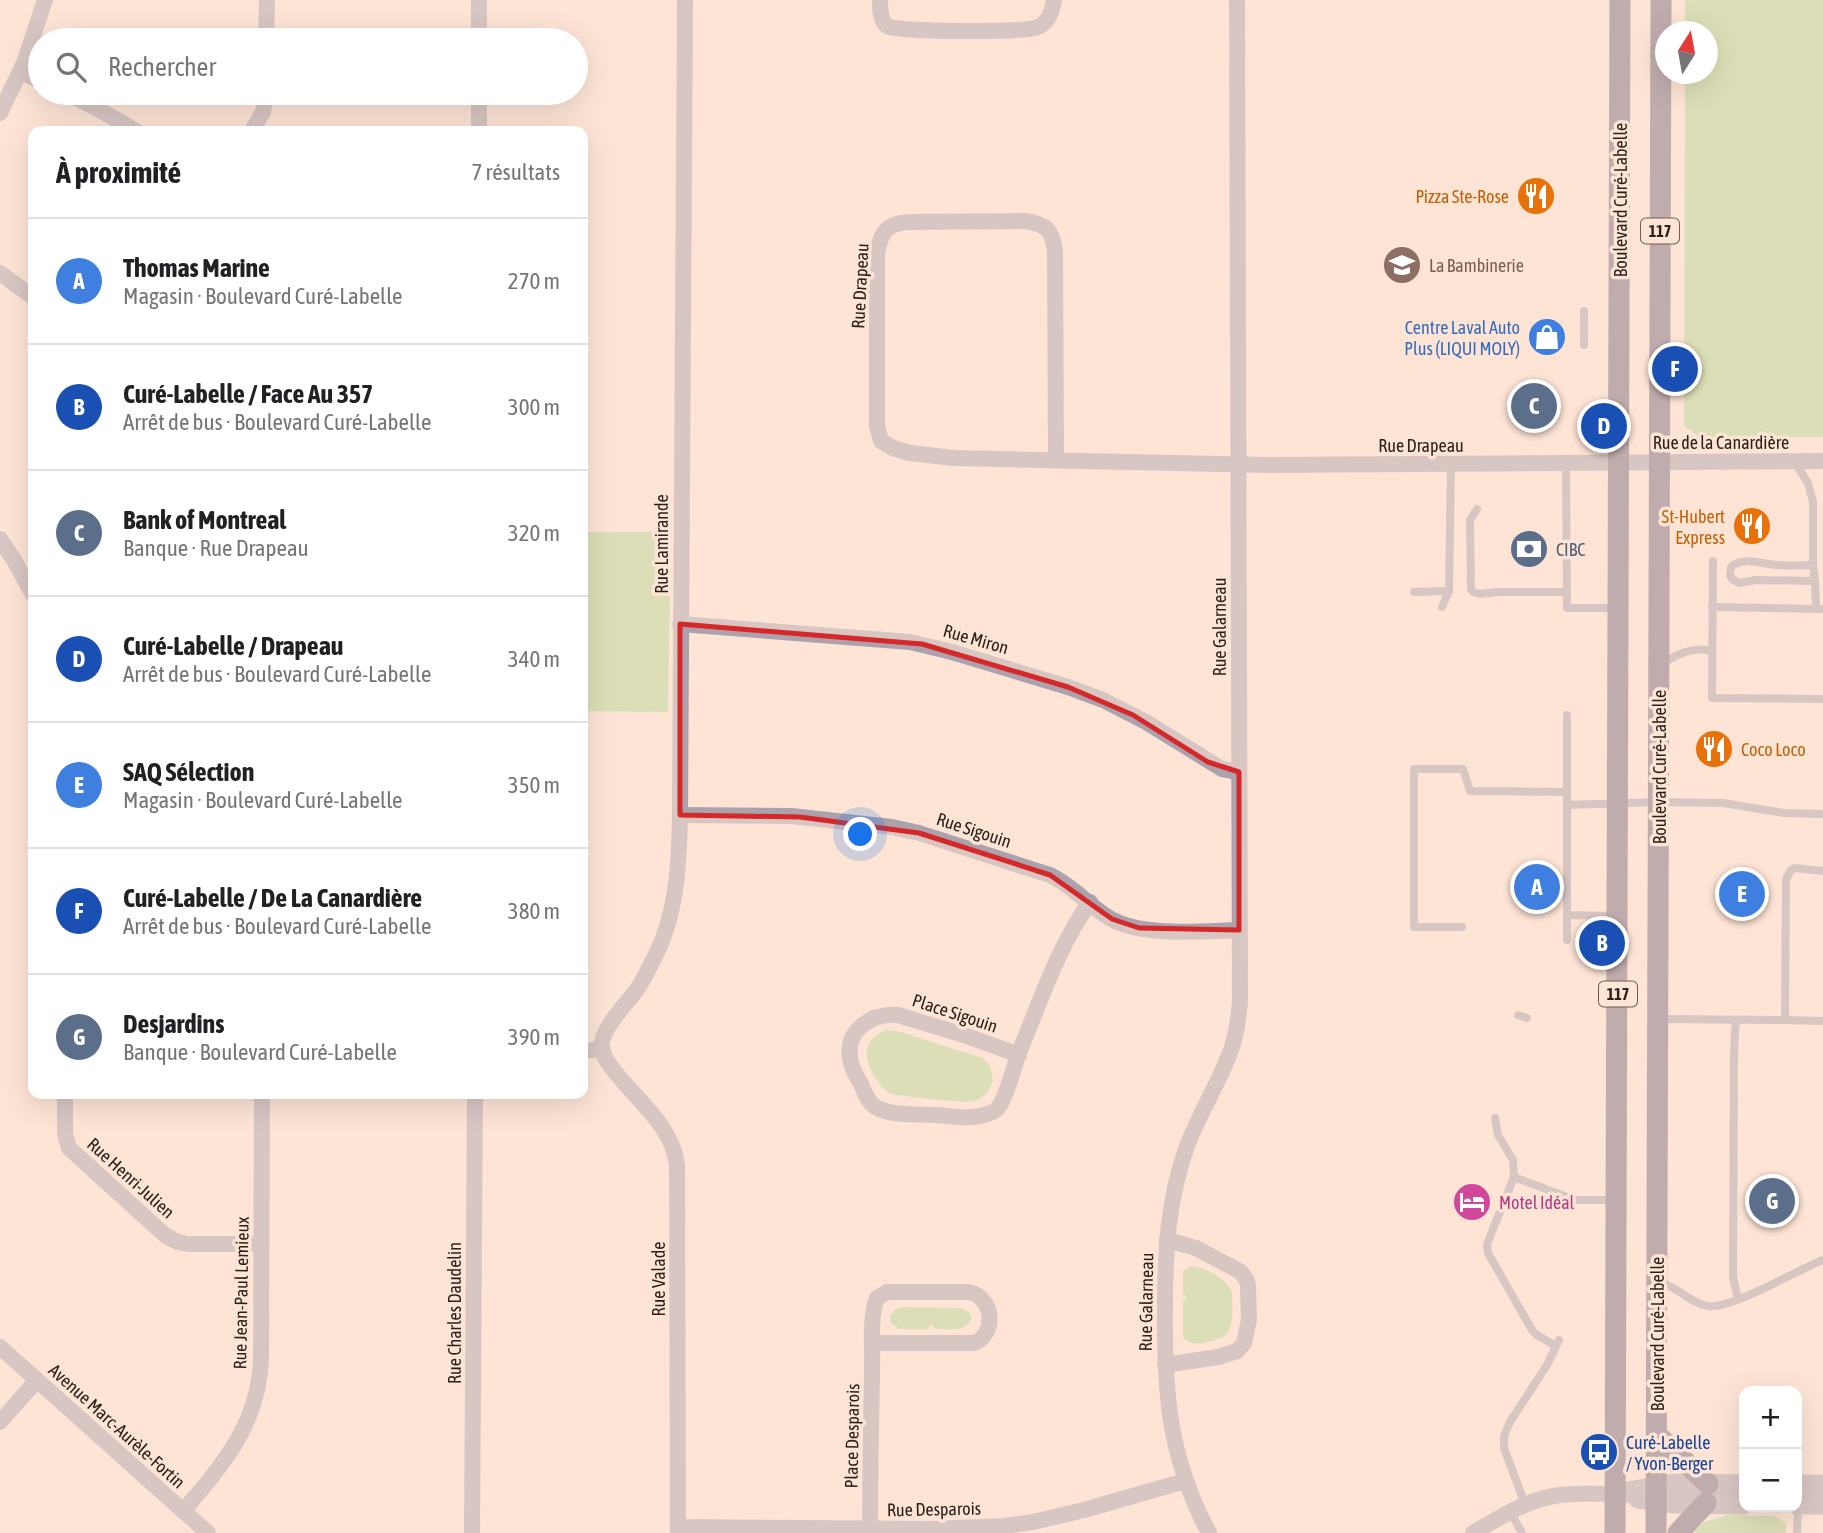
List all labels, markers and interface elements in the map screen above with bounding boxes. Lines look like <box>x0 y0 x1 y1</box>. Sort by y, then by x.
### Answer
north arrow <box>1655 21 1718 84</box>
search box <box>28 28 588 105</box>
icon: search <box>52 48 90 86</box>
text: Rechercher <box>108 52 216 82</box>
street label: Boulevard Curé-Labelle <box>1610 123 1631 277</box>
text: À proximité <box>56 155 181 189</box>
text: 7 résultats <box>471 159 560 185</box>
restaurant icon: Pizza Ste-Rose <box>1515 175 1557 217</box>
place label: Pizza Ste-Rose <box>1415 186 1509 207</box>
road number: 117 <box>1641 218 1679 244</box>
street label: Rue Drapeau <box>847 243 873 329</box>
school or university icon: La Bambinerie <box>1381 244 1423 286</box>
text: Thomas Marine <box>123 253 270 283</box>
place label: La Bambinerie <box>1429 255 1524 276</box>
text: A <box>73 268 85 294</box>
text: 270 m <box>508 268 560 294</box>
text: Magasin · Boulevard Curé-Labelle <box>123 283 402 309</box>
shop icon: Centre Laval Auto Plus (LIQUI MOLY) <box>1526 316 1568 358</box>
place label: Centre Laval Auto Plus (LIQUI MOLY) <box>1404 317 1520 359</box>
pin: F <box>1652 343 1698 395</box>
text: Curé-Labelle / Face Au 357 <box>123 379 373 409</box>
pin: C <box>1511 380 1557 432</box>
text: B <box>74 394 84 420</box>
text: 300 m <box>508 394 560 420</box>
pin: D <box>1581 400 1627 452</box>
text: Arrêt de bus · Boulevard Curé-Labelle <box>123 409 431 435</box>
street label: Rue de la Canardière <box>1653 432 1789 453</box>
street label: Rue Drapeau <box>1378 435 1464 456</box>
street label: Rue Lamirande <box>651 494 672 594</box>
text: Bank of Montreal <box>123 505 286 535</box>
restaurant icon: St-Hubert Express <box>1731 505 1773 547</box>
place label: St-Hubert Express <box>1662 506 1725 548</box>
text: C <box>74 520 84 546</box>
text: 320 m <box>508 520 560 546</box>
bank icon: CIBC <box>1508 528 1550 570</box>
text: Banque · Rue Drapeau <box>123 535 309 561</box>
place label: CIBC <box>1556 539 1585 560</box>
street label: Rue Galarneau <box>1209 578 1230 676</box>
street label: Rue Miron <box>941 620 1011 658</box>
text: Curé-Labelle / Drapeau <box>123 631 343 661</box>
text: D <box>73 646 85 672</box>
text: 340 m <box>508 646 560 672</box>
text: Arrêt de bus · Boulevard Curé-Labelle <box>123 661 431 687</box>
street label: Boulevard Curé-Labelle <box>1649 690 1670 844</box>
restaurant icon: Coco Loco <box>1693 728 1735 770</box>
place label: Coco Loco <box>1741 739 1806 760</box>
text: SAQ Sélection <box>123 757 254 787</box>
text: E <box>74 772 84 798</box>
text: 350 m <box>508 772 560 798</box>
text: Magasin · Boulevard Curé-Labelle <box>123 787 402 813</box>
street label: Rue Sigouin <box>934 808 1014 852</box>
your location <box>843 817 877 851</box>
pin: A <box>1514 861 1560 913</box>
pin: E <box>1719 868 1765 920</box>
text: Curé-Labelle / De La Canardière <box>123 883 422 913</box>
text: F <box>74 898 84 924</box>
text: 380 m <box>508 898 560 924</box>
text: Arrêt de bus · Boulevard Curé-Labelle <box>123 913 431 939</box>
pin: B <box>1579 917 1625 969</box>
road number: 117 <box>1599 982 1637 1006</box>
street label: Place Sigouin <box>910 989 1000 1037</box>
text: Desjardins <box>123 1009 224 1039</box>
text: G <box>73 1024 85 1050</box>
text: 390 m <box>508 1024 560 1050</box>
text: Banque · Boulevard Curé-Labelle <box>123 1039 397 1065</box>
street label: Rue Henri-Julien <box>83 1133 179 1223</box>
pin: G <box>1749 1175 1795 1227</box>
hotel icon: Motel Idéal <box>1451 1181 1493 1223</box>
place label: Motel Idéal <box>1499 1192 1575 1213</box>
street label: Rue Jean-Paul Lemieux <box>229 1216 253 1370</box>
street label: Rue Charles Daudelin <box>444 1242 465 1384</box>
street label: Rue Valade <box>648 1242 669 1316</box>
street label: Rue Galarneau <box>1135 1252 1157 1352</box>
street label: Boulevard Curé-Labelle <box>1647 1257 1668 1411</box>
street label: Avenue Marc-Aurèle-Fortin <box>45 1359 189 1493</box>
street label: Place Desparois <box>841 1383 863 1489</box>
map controls <box>1739 1386 1802 1512</box>
button: + <box>1739 1386 1802 1449</box>
bus stop icon: Curé-Labelle / Yvon-Berger <box>1578 1431 1620 1473</box>
place label: Curé-Labelle / Yvon-Berger <box>1626 1432 1714 1474</box>
button: − <box>1739 1449 1802 1512</box>
street label: Rue Desparois <box>887 1498 981 1520</box>

